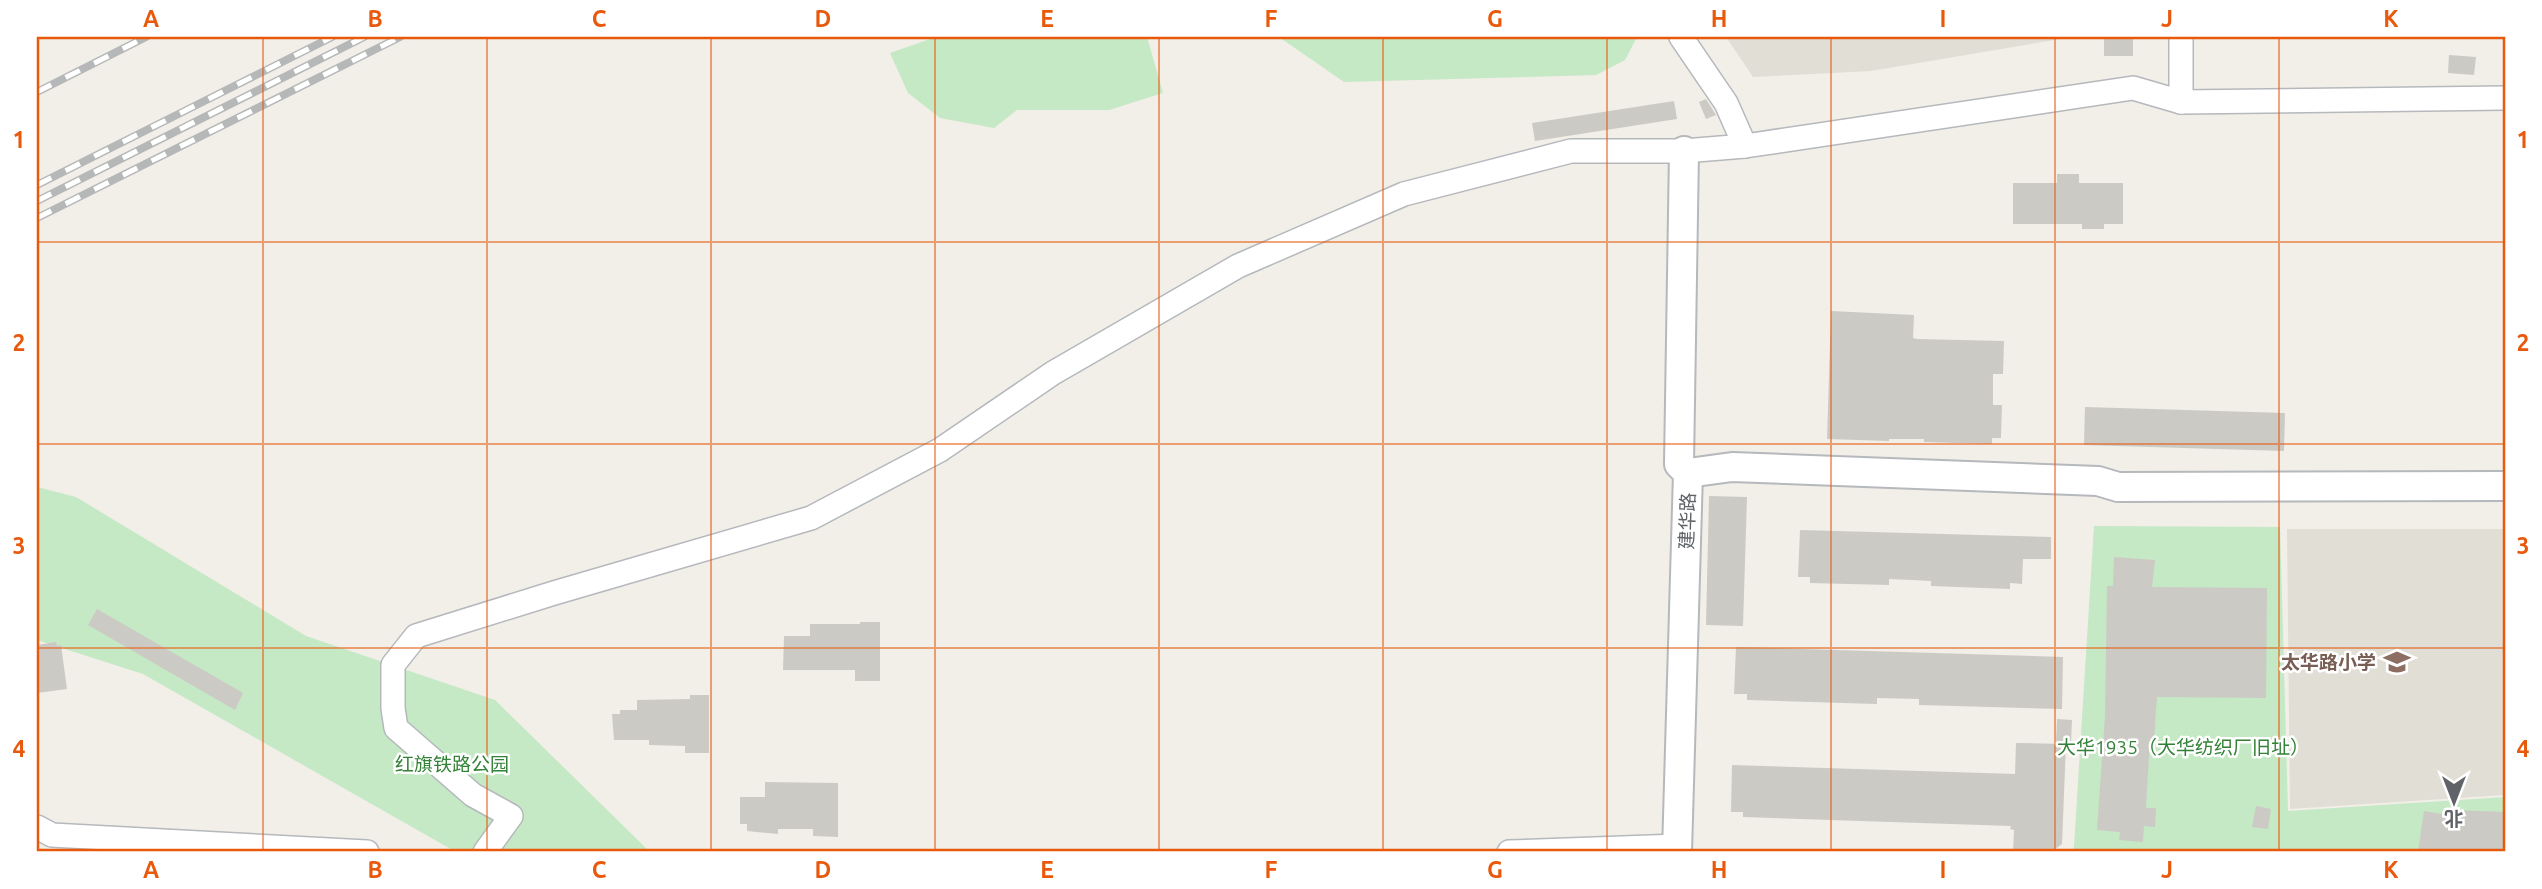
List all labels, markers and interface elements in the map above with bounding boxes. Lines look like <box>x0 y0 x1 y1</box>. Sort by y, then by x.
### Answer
text: A <box>143 6 159 31</box>
text: B <box>367 6 383 31</box>
text: C <box>592 6 607 31</box>
text: D <box>815 6 831 31</box>
text: E <box>1040 6 1054 31</box>
text: F <box>1265 6 1278 31</box>
text: G <box>1487 6 1503 31</box>
text: H <box>1711 6 1727 31</box>
text: I <box>1940 6 1946 31</box>
text: J <box>2161 6 2173 31</box>
text: K <box>2383 6 2399 31</box>
text: 1 <box>13 127 25 152</box>
text: 1 <box>2517 127 2529 152</box>
text: 2 <box>13 330 25 355</box>
text: 2 <box>2517 330 2529 355</box>
street label: 建华路 <box>1675 492 1699 550</box>
text: 3 <box>13 533 25 558</box>
text: 3 <box>2517 533 2529 558</box>
school or university icon: 太华路小学 <box>2382 647 2412 677</box>
place label: 太华路小学 <box>2281 651 2376 673</box>
text: 4 <box>13 736 26 761</box>
park label: 大华1935（大华纺织厂旧址） <box>2057 736 2309 758</box>
text: 4 <box>2517 736 2530 761</box>
park label: 红旗铁路公园 <box>395 753 509 775</box>
north arrow <box>2420 766 2490 836</box>
text: 北 <box>2444 808 2464 830</box>
text: A <box>143 857 159 882</box>
text: B <box>367 857 383 882</box>
text: C <box>592 857 607 882</box>
text: D <box>815 857 831 882</box>
text: E <box>1040 857 1054 882</box>
text: F <box>1265 857 1278 882</box>
text: G <box>1487 857 1503 882</box>
text: H <box>1711 857 1727 882</box>
text: I <box>1940 857 1946 882</box>
text: J <box>2161 857 2173 882</box>
text: K <box>2383 857 2399 882</box>

